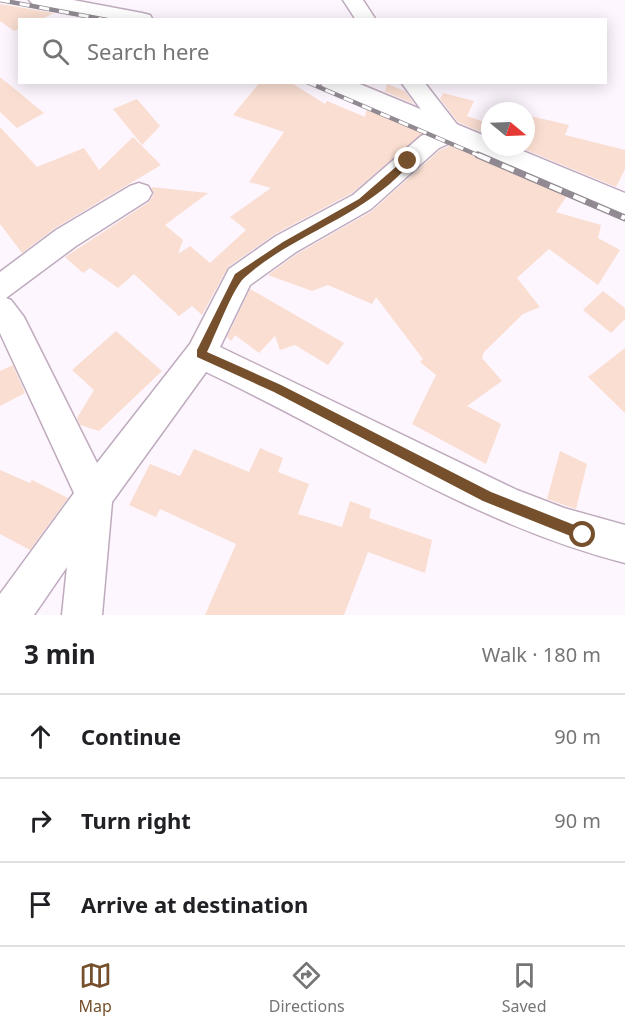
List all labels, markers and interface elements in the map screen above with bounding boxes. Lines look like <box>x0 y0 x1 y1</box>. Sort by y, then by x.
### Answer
search box <box>18 18 607 84</box>
icon: search <box>39 35 72 68</box>
text: Search here <box>87 36 209 66</box>
north arrow <box>481 102 535 156</box>
route end <box>394 147 420 173</box>
route start <box>569 521 595 547</box>
text: 3 min <box>24 636 96 672</box>
text: Walk · 180 m <box>482 641 601 668</box>
icon: ahead <box>24 720 57 753</box>
text: Continue <box>81 721 181 751</box>
text: 90 m <box>554 723 601 750</box>
icon: right <box>24 804 57 837</box>
text: Turn right <box>81 805 191 835</box>
text: 90 m <box>554 807 601 834</box>
icon: arrive <box>24 888 57 921</box>
text: Arrive at destination <box>81 889 308 919</box>
tab: Map <box>78 959 112 1017</box>
tab: Directions <box>269 959 345 1017</box>
tab: Saved <box>502 959 546 1017</box>

